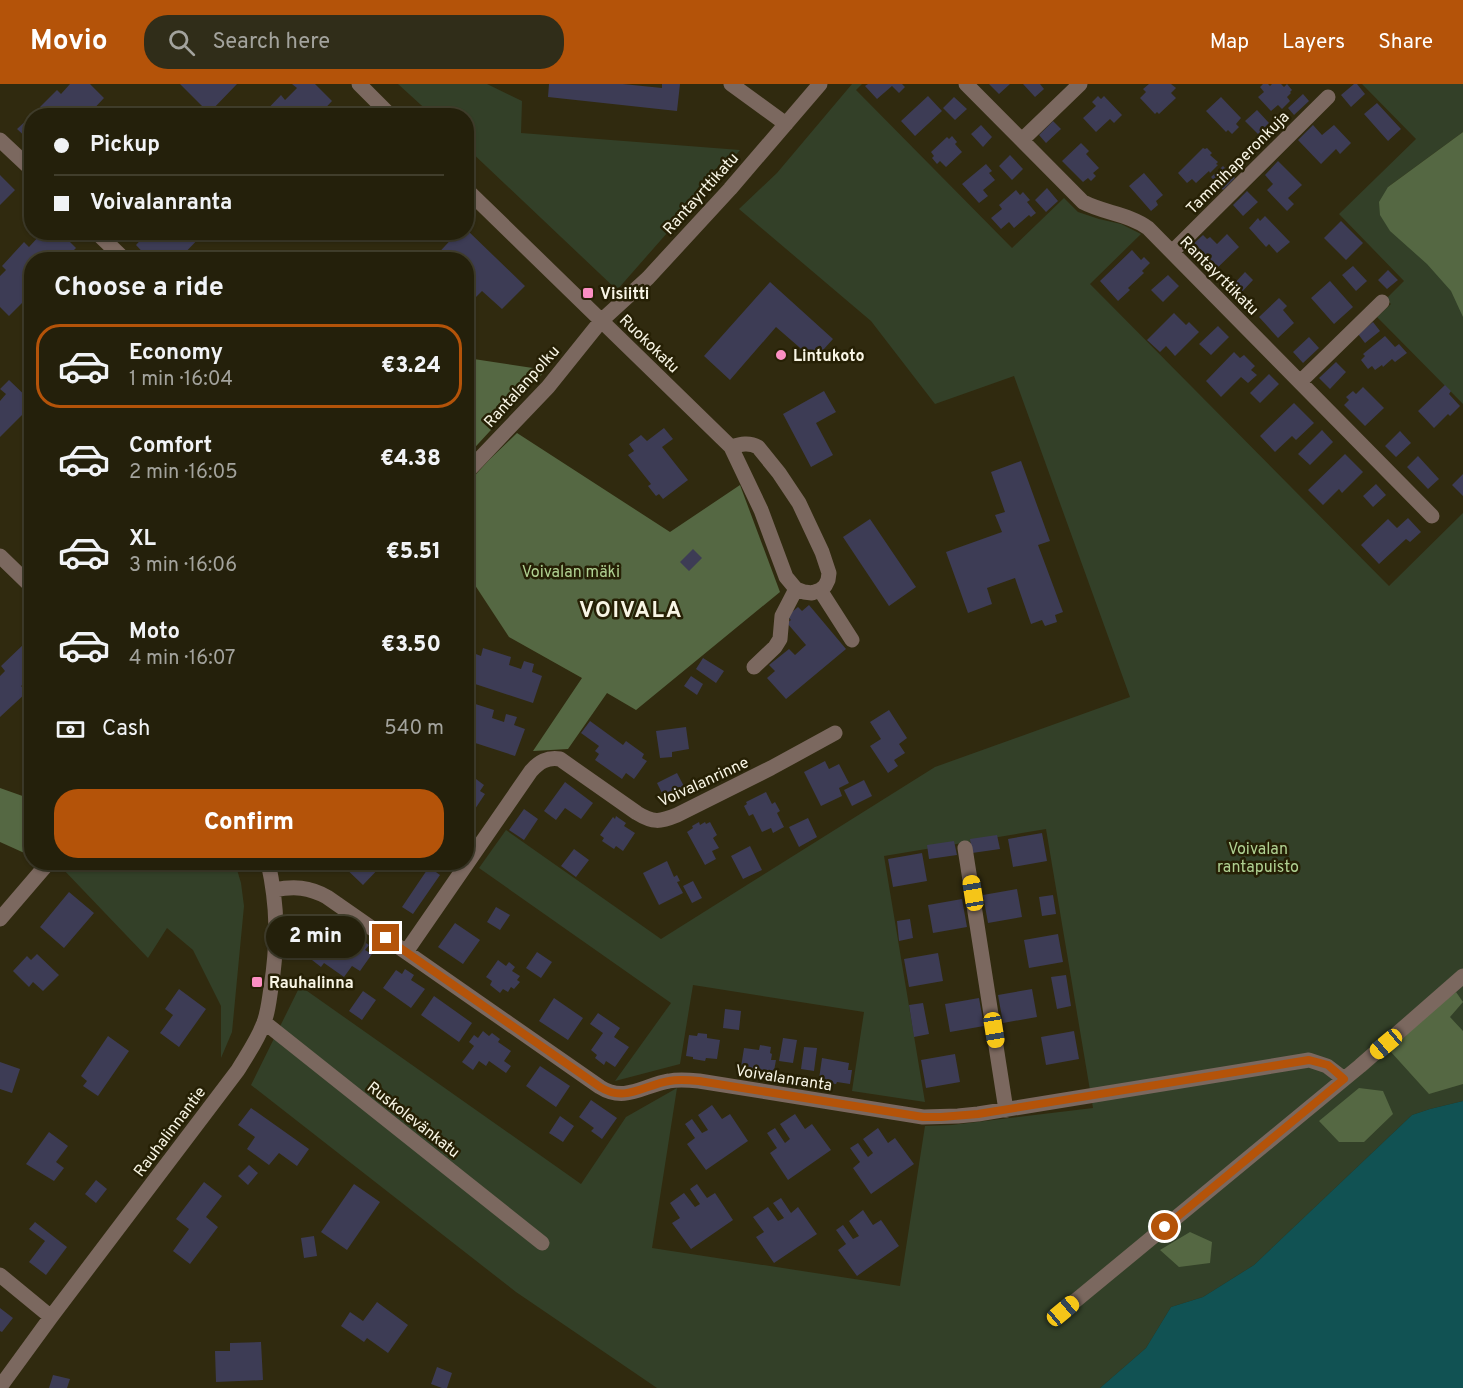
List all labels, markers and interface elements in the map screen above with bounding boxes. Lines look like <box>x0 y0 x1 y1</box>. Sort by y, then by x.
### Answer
search box <box>144 15 564 69</box>
text: Movio <box>30 24 108 60</box>
icon: search <box>165 26 198 59</box>
text: Search here <box>213 29 330 56</box>
text: Map <box>1210 29 1249 56</box>
text: Layers <box>1282 29 1345 56</box>
text: Share <box>1378 29 1433 56</box>
street label: Tammihaperonkuja <box>1183 108 1294 219</box>
text: Pickup <box>90 132 160 159</box>
street label: Rantayrttikatu <box>659 149 744 240</box>
text: Voivalanranta <box>90 190 232 217</box>
street label: Rantayrttikatu <box>1175 233 1262 320</box>
text: Choose a ride <box>54 271 224 305</box>
place label: Visiitti <box>600 285 649 305</box>
marker: Visiitti <box>581 286 595 300</box>
street label: Ruokokatu <box>614 311 683 378</box>
icon: car <box>57 339 111 393</box>
text: Economy <box>129 340 223 367</box>
street label: Rantalanpolku <box>480 342 565 433</box>
place label: Lintukoto <box>793 347 865 367</box>
marker: Lintukoto <box>774 348 788 362</box>
text: €3.24 <box>381 353 441 380</box>
text: 1 min · 16:04 <box>129 367 233 393</box>
icon: car <box>57 432 111 486</box>
text: Comfort <box>129 433 212 460</box>
text: €4.38 <box>380 446 441 473</box>
text: 2 min · 16:05 <box>129 460 238 486</box>
icon: car <box>57 525 111 579</box>
text: XL <box>129 526 156 553</box>
text: €5.51 <box>386 539 441 566</box>
text: 3 min · 16:06 <box>129 553 237 579</box>
park label: Voivalan mäki <box>522 563 620 583</box>
district label: VOIVALA <box>579 598 683 625</box>
icon: car <box>57 618 111 672</box>
text: Moto <box>129 619 180 646</box>
text: €3.50 <box>381 632 441 659</box>
text: 4 min · 16:07 <box>129 646 235 672</box>
icon: cash <box>54 713 87 746</box>
text: Cash <box>102 716 151 743</box>
text: 540 m <box>384 716 444 742</box>
street label: Voivalanrinne <box>655 753 752 812</box>
button: Confirm <box>54 789 444 858</box>
park label: Voivalan rantapuisto <box>1217 840 1299 878</box>
car <box>961 874 985 912</box>
callout: 2 min <box>266 917 365 959</box>
text: 2 min <box>289 924 342 950</box>
route end <box>372 924 399 951</box>
place label: Rauhalinna <box>269 974 354 994</box>
marker: Rauhalinna <box>250 975 264 989</box>
car <box>982 1011 1006 1049</box>
car <box>1366 1026 1406 1062</box>
street label: Voivalanranta <box>734 1061 834 1097</box>
street label: Ruskolevänkatu <box>362 1078 463 1163</box>
street label: Rauhalinnantie <box>130 1083 211 1181</box>
route start <box>1151 1213 1178 1240</box>
car <box>1043 1293 1083 1329</box>

